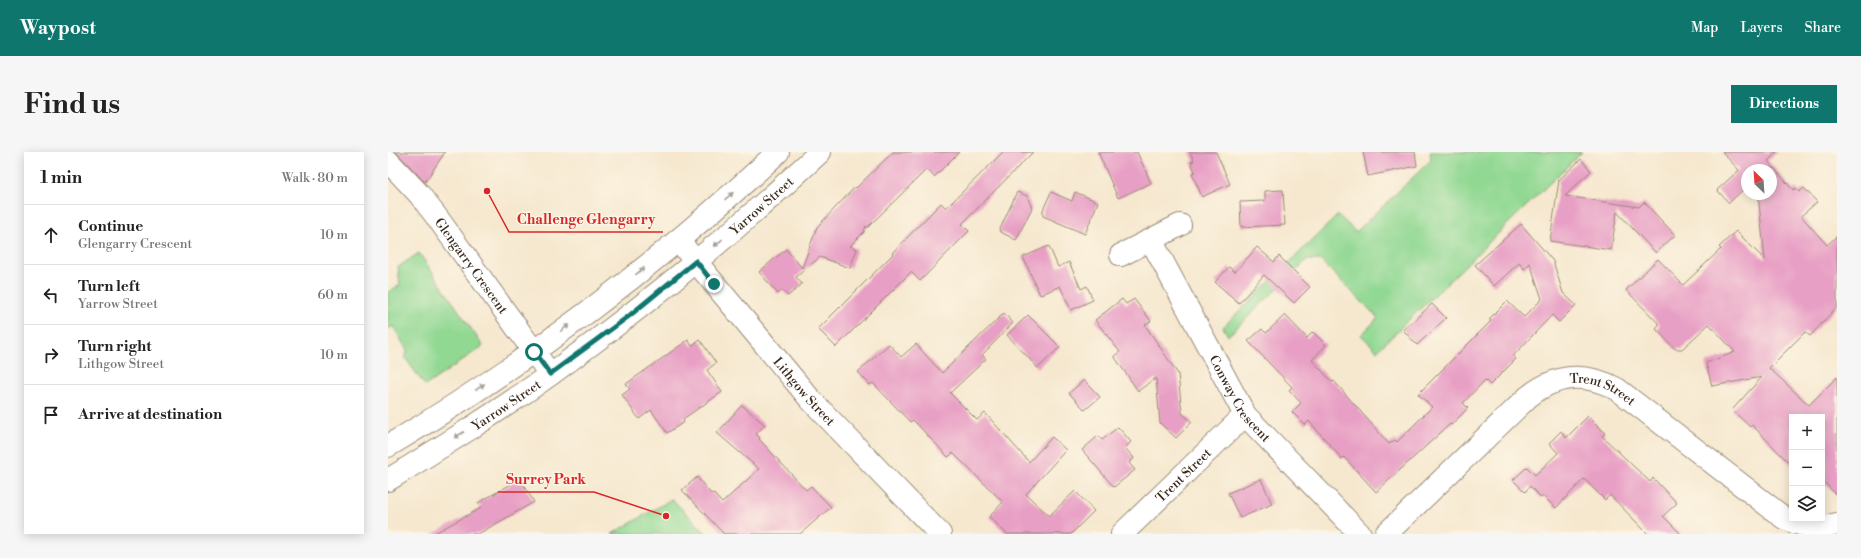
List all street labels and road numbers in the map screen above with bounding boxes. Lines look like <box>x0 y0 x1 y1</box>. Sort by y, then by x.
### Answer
street label: Yarrow Street <box>726 173 797 239</box>
street label: Glengarry Crescent <box>431 215 511 317</box>
street label: Conway Crescent <box>1205 353 1274 446</box>
street label: Lithgow Street <box>769 354 838 430</box>
street label: Trent Street <box>1569 371 1639 410</box>
street label: Yarrow Street <box>468 376 545 435</box>
street label: Trent Street <box>1153 445 1215 506</box>

